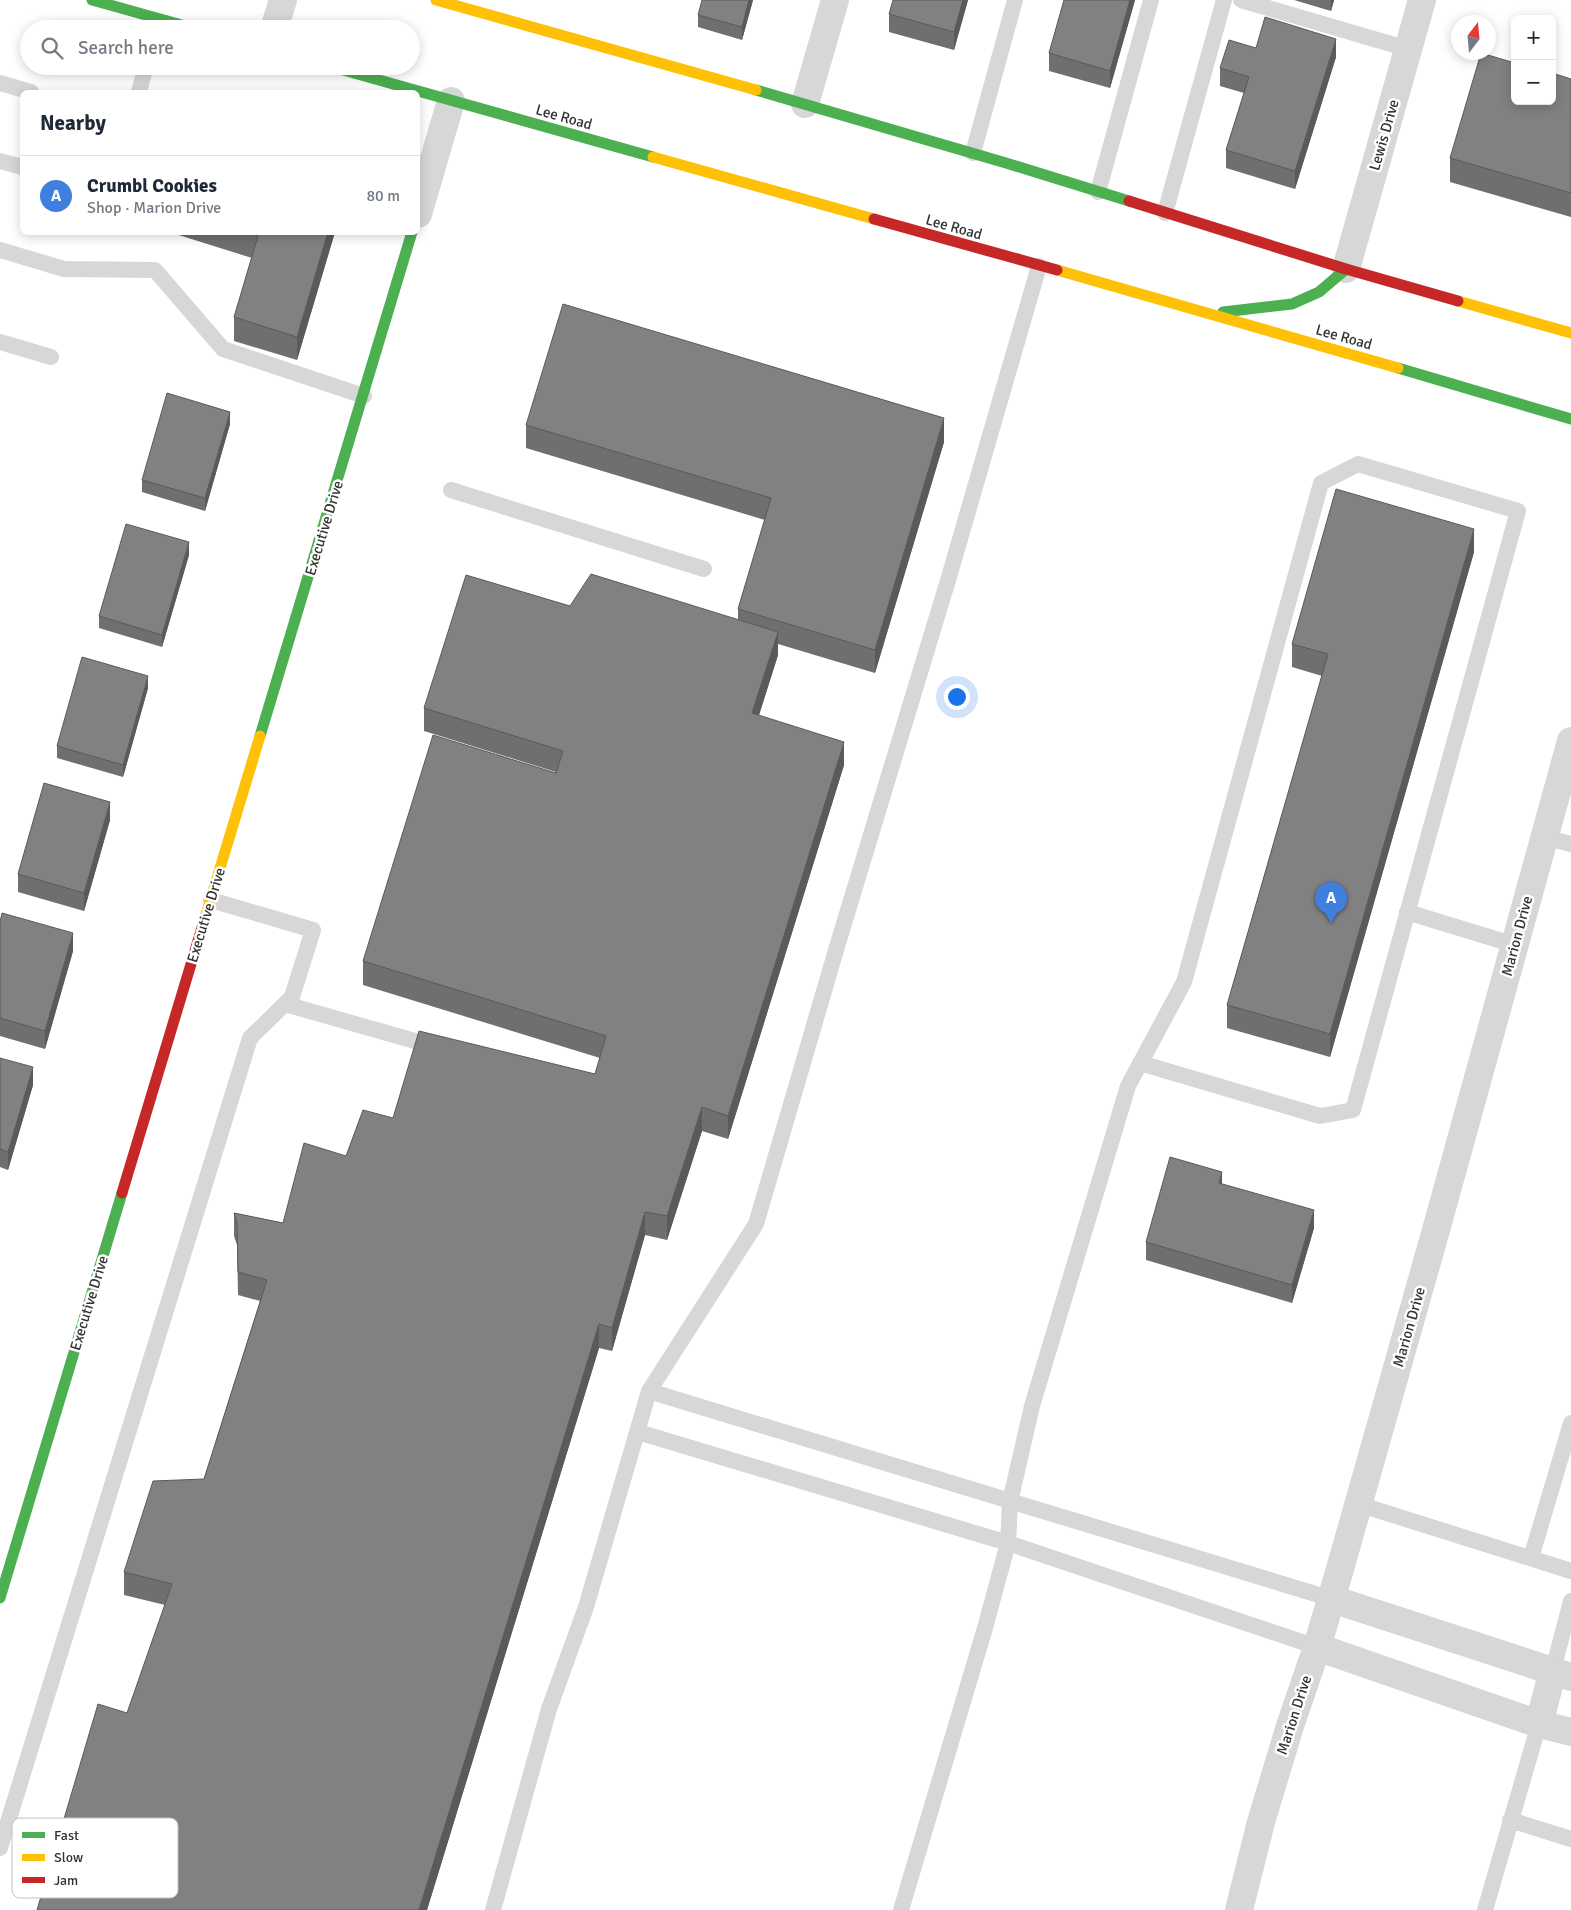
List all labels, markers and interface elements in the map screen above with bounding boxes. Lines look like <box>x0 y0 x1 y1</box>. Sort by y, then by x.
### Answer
north arrow <box>1451 15 1496 60</box>
map controls <box>1511 15 1556 105</box>
button: + <box>1511 15 1556 60</box>
search box <box>20 20 420 75</box>
icon: search <box>38 34 66 62</box>
text: Search here <box>78 36 174 60</box>
button: − <box>1511 60 1556 105</box>
street label: Lewis Drive <box>1365 97 1403 173</box>
street label: Lee Road <box>534 100 594 134</box>
text: Nearby <box>40 110 106 136</box>
text: Crumbl Cookies <box>87 174 217 198</box>
text: A <box>51 186 61 206</box>
text: 80 m <box>366 186 400 206</box>
text: Shop · Marion Drive <box>87 198 221 218</box>
street label: Lee Road <box>924 210 984 244</box>
street label: Lee Road <box>1314 320 1374 354</box>
street label: Executive Drive <box>301 478 347 578</box>
your location <box>944 684 970 710</box>
street label: Executive Drive <box>183 865 229 965</box>
pin: A <box>1315 882 1347 923</box>
street label: Marion Drive <box>1498 894 1536 978</box>
street label: Executive Drive <box>66 1253 112 1353</box>
street label: Marion Drive <box>1389 1285 1429 1369</box>
street label: Marion Drive <box>1273 1673 1315 1757</box>
legend <box>12 1818 178 1898</box>
text: Fast <box>54 1827 79 1844</box>
text: Slow <box>54 1849 83 1866</box>
text: Jam <box>54 1872 78 1889</box>

